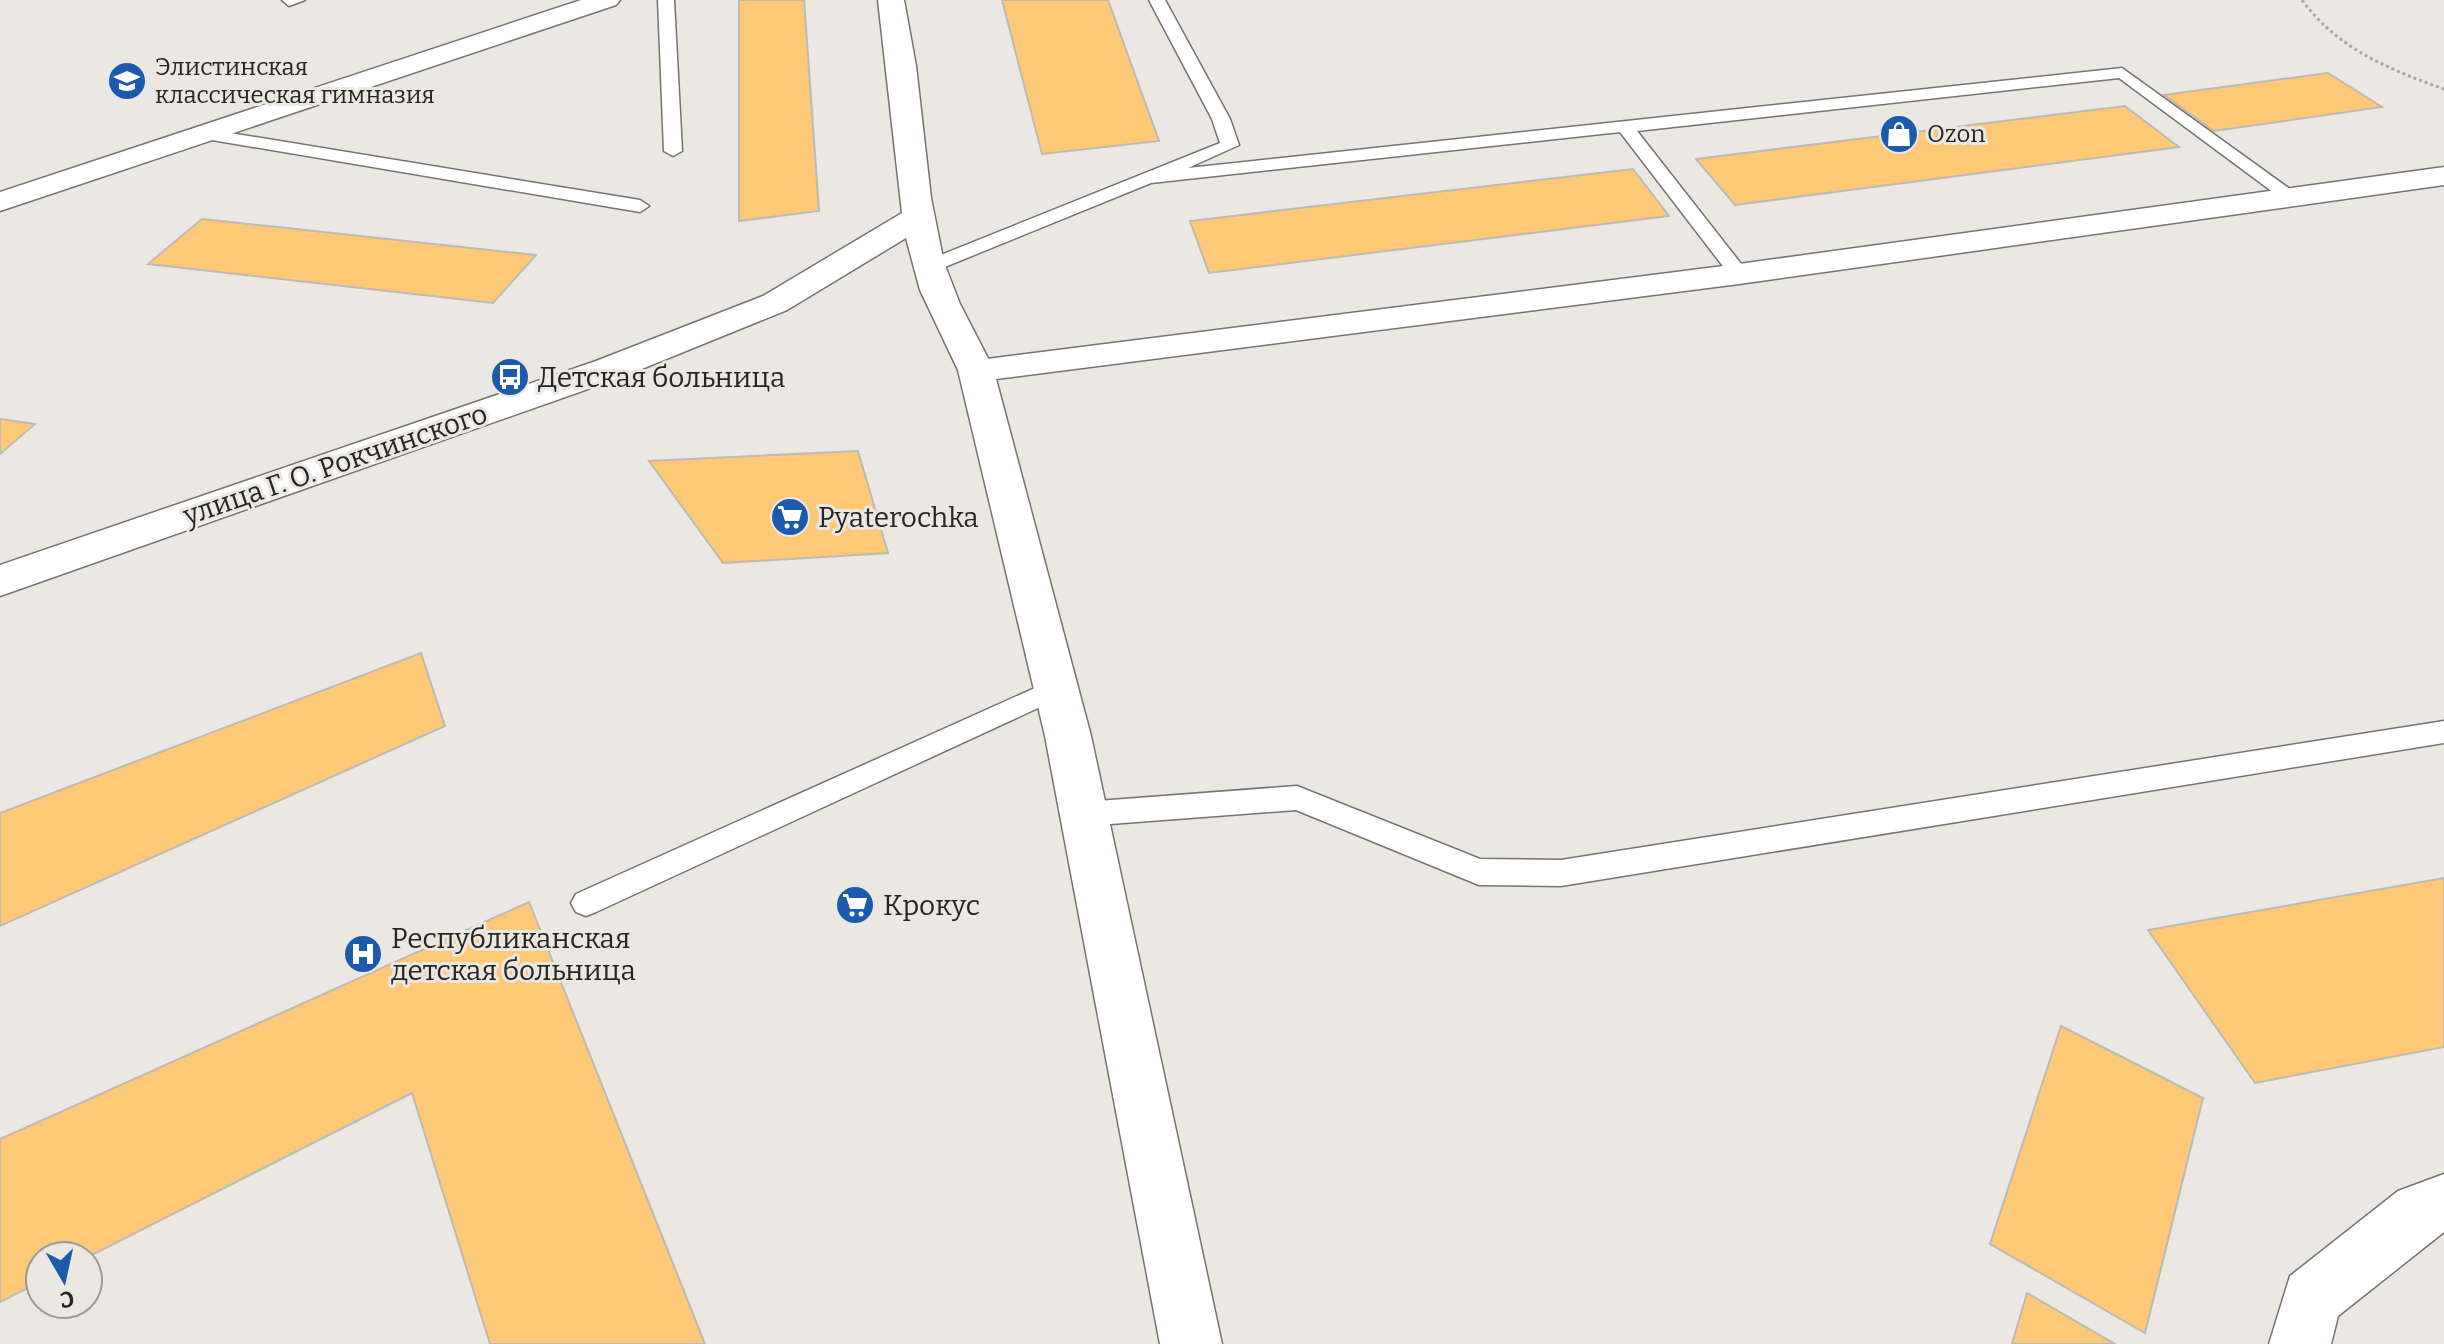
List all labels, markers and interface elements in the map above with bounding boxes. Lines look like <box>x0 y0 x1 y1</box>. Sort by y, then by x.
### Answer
place label: Элистинская классическая гимназия <box>155 53 435 109</box>
school or university icon: Элистинская классическая гимназия <box>106 60 148 102</box>
shop icon: Ozon <box>1878 113 1920 155</box>
place label: Ozon <box>1927 120 1985 148</box>
bus stop icon: Детская больница <box>489 356 531 398</box>
place label: Детская больница <box>538 361 785 394</box>
street label: улица Г. О. Рокчинского <box>178 397 492 532</box>
supermarket icon: Pyaterochka <box>769 496 811 538</box>
place label: Pyaterochka <box>818 501 979 534</box>
supermarket icon: Крокус <box>834 884 876 926</box>
place label: Крокус <box>883 889 980 922</box>
place label: Республиканская детская больница <box>391 922 636 987</box>
hospital icon: Республиканская детская больница <box>342 933 384 975</box>
north arrow <box>24 1240 104 1320</box>
text: С <box>58 1285 76 1314</box>

